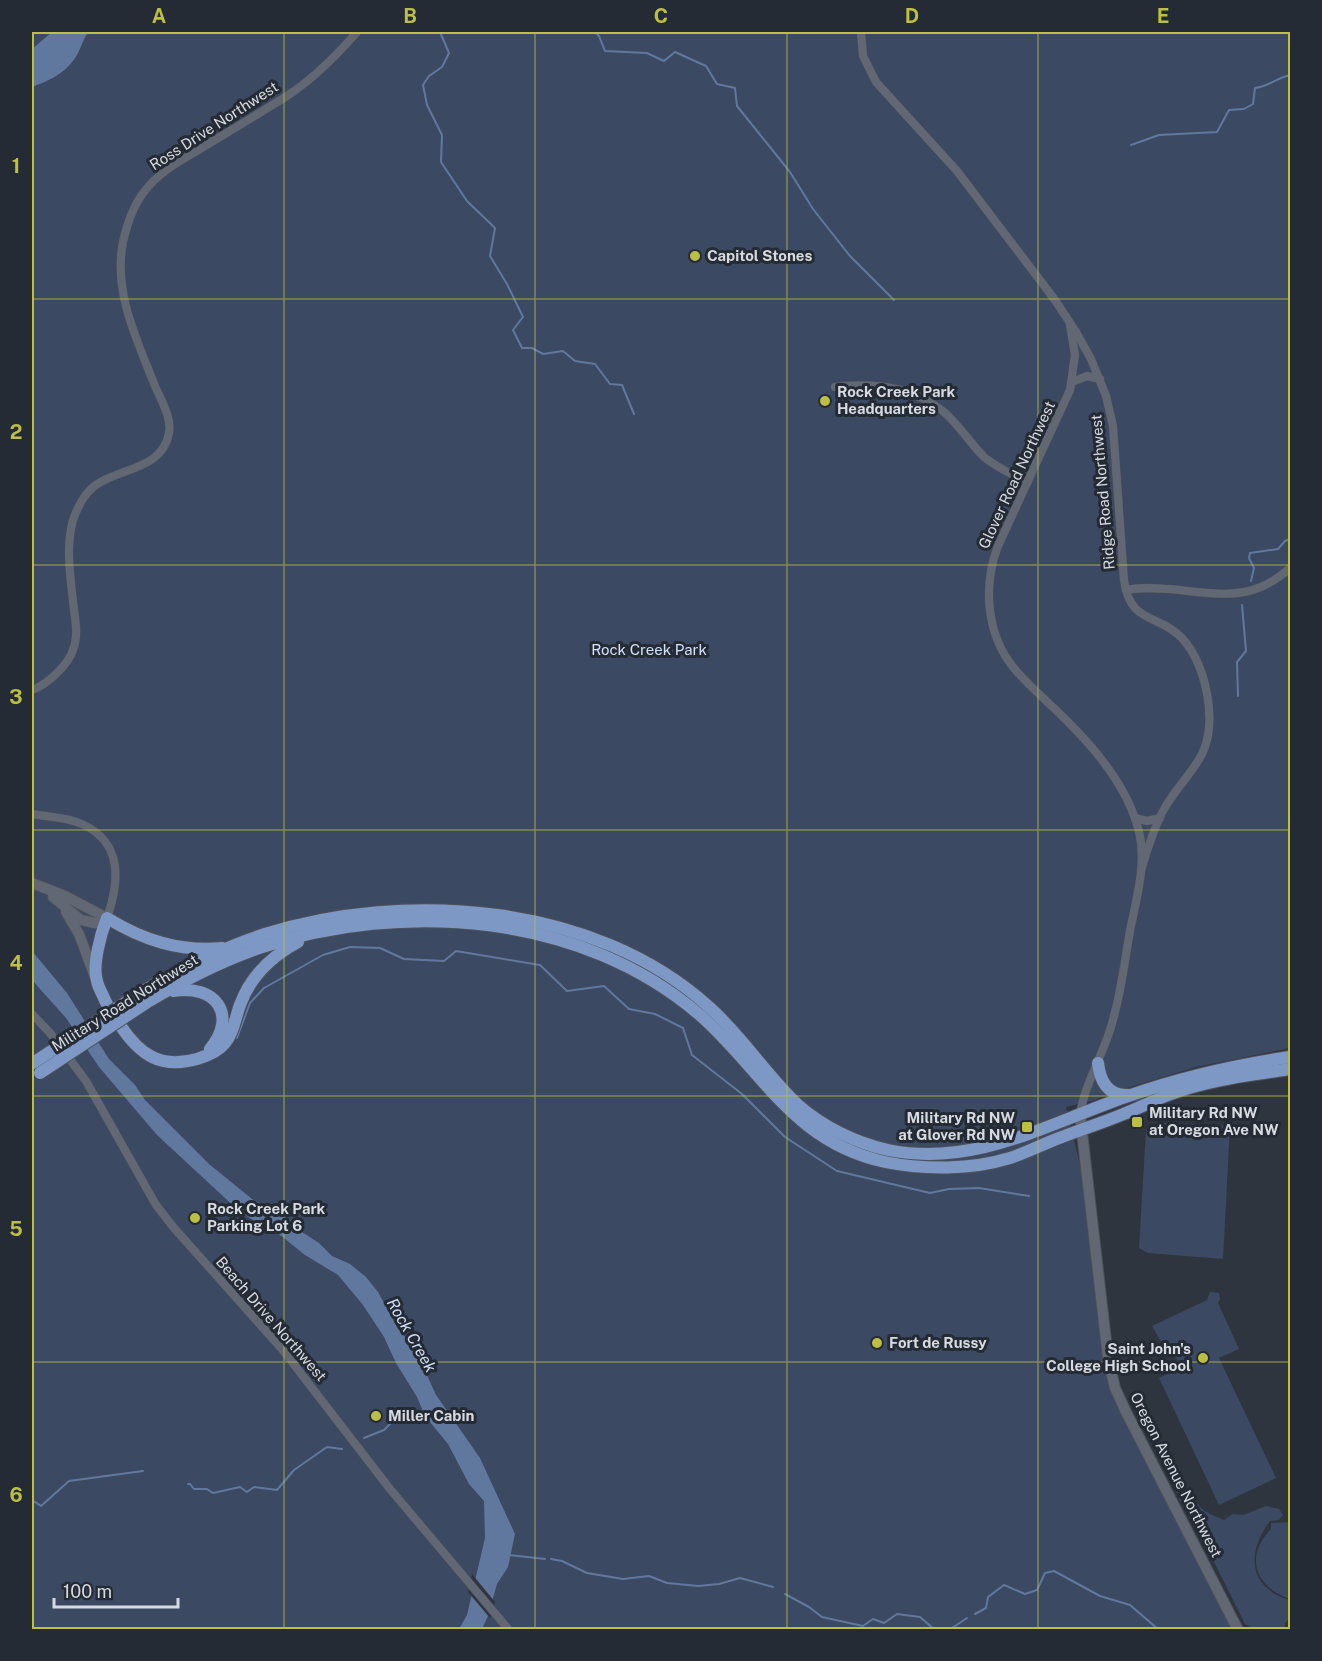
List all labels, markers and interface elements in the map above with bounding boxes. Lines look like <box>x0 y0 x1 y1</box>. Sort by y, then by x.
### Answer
text: A <box>152 4 166 28</box>
text: B <box>403 4 417 28</box>
text: C <box>654 4 668 28</box>
text: D <box>905 4 919 28</box>
text: E <box>1157 4 1169 28</box>
street label: Ross Drive Northwest <box>146 78 281 173</box>
text: 1 <box>12 154 20 178</box>
place label: Capitol Stones <box>707 247 812 264</box>
marker: Capitol Stones <box>688 249 702 263</box>
place label: Rock Creek Park Headquarters <box>837 383 956 417</box>
marker: Rock Creek Park Headquarters <box>818 394 832 408</box>
street label: Glover Road Northwest <box>975 398 1058 551</box>
street label: Ridge Road Northwest <box>1087 414 1118 570</box>
text: 2 <box>10 420 22 444</box>
park label: Rock Creek Park <box>591 641 707 658</box>
text: 3 <box>9 685 23 709</box>
street label: Military Road Northwest <box>49 950 201 1055</box>
text: 4 <box>9 951 23 975</box>
place label: Military Rd NW at Oregon Ave NW <box>1149 1104 1279 1138</box>
place label: Military Rd NW at Glover Rd NW <box>898 1109 1015 1143</box>
marker: Military Rd NW at Oregon Ave NW <box>1130 1115 1144 1129</box>
marker: Military Rd NW at Glover Rd NW <box>1020 1120 1034 1134</box>
place label: Rock Creek Park Parking Lot 6 <box>207 1200 326 1234</box>
marker: Rock Creek Park Parking Lot 6 <box>188 1211 202 1225</box>
text: 5 <box>9 1217 23 1241</box>
street label: Beach Drive Northwest <box>213 1253 330 1385</box>
water label: Rock Creek <box>383 1295 441 1376</box>
place label: Fort de Russy <box>889 1334 987 1351</box>
marker: Fort de Russy <box>870 1336 884 1350</box>
place label: Saint John's College High School <box>1046 1340 1191 1374</box>
marker: Saint John's College High School <box>1196 1351 1210 1365</box>
street label: Oregon Avenue Northwest <box>1127 1389 1226 1560</box>
place label: Miller Cabin <box>388 1407 474 1424</box>
marker: Miller Cabin <box>369 1409 383 1423</box>
text: 6 <box>9 1483 23 1507</box>
scale bar <box>54 1571 178 1609</box>
text: 100 m <box>63 1581 112 1602</box>

